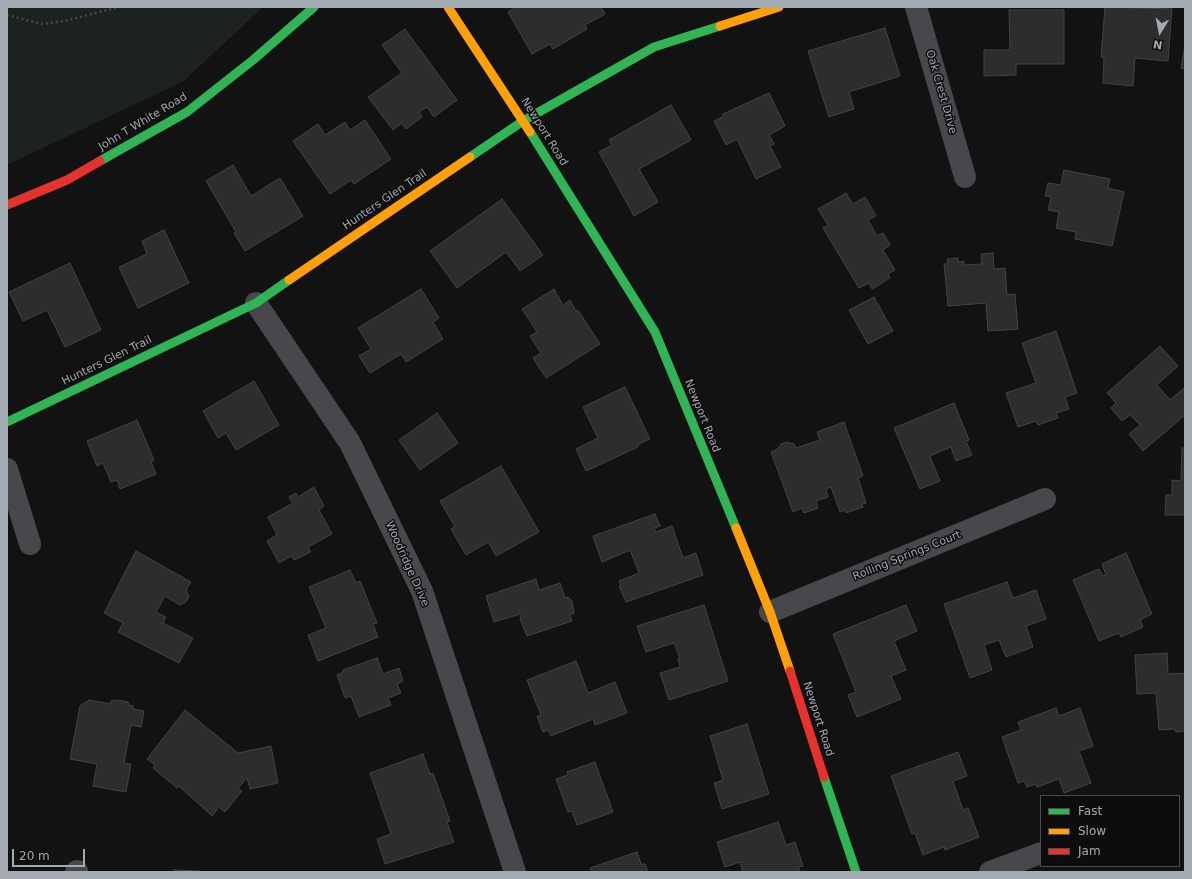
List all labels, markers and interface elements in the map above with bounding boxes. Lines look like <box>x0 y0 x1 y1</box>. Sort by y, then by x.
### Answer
north arrow <box>1140 12 1180 52</box>
text: N <box>1152 37 1163 52</box>
street label: Oak Crest Drive <box>923 48 959 136</box>
street label: John T White Road <box>96 90 190 154</box>
street label: Newport Road <box>518 96 570 168</box>
street label: Hunters Glen Trail <box>341 167 429 233</box>
street label: Hunters Glen Trail <box>60 334 154 388</box>
street label: Newport Road <box>681 378 723 454</box>
street label: Woodridge Drive <box>382 519 432 609</box>
street label: Rolling Springs Court <box>851 528 963 584</box>
street label: Newport Road <box>800 680 836 758</box>
legend <box>1040 795 1180 867</box>
text: Fast <box>1078 804 1102 818</box>
text: Slow <box>1078 824 1106 838</box>
scale bar <box>14 841 87 867</box>
text: Jam <box>1078 844 1101 858</box>
text: 20 m <box>19 849 50 863</box>

